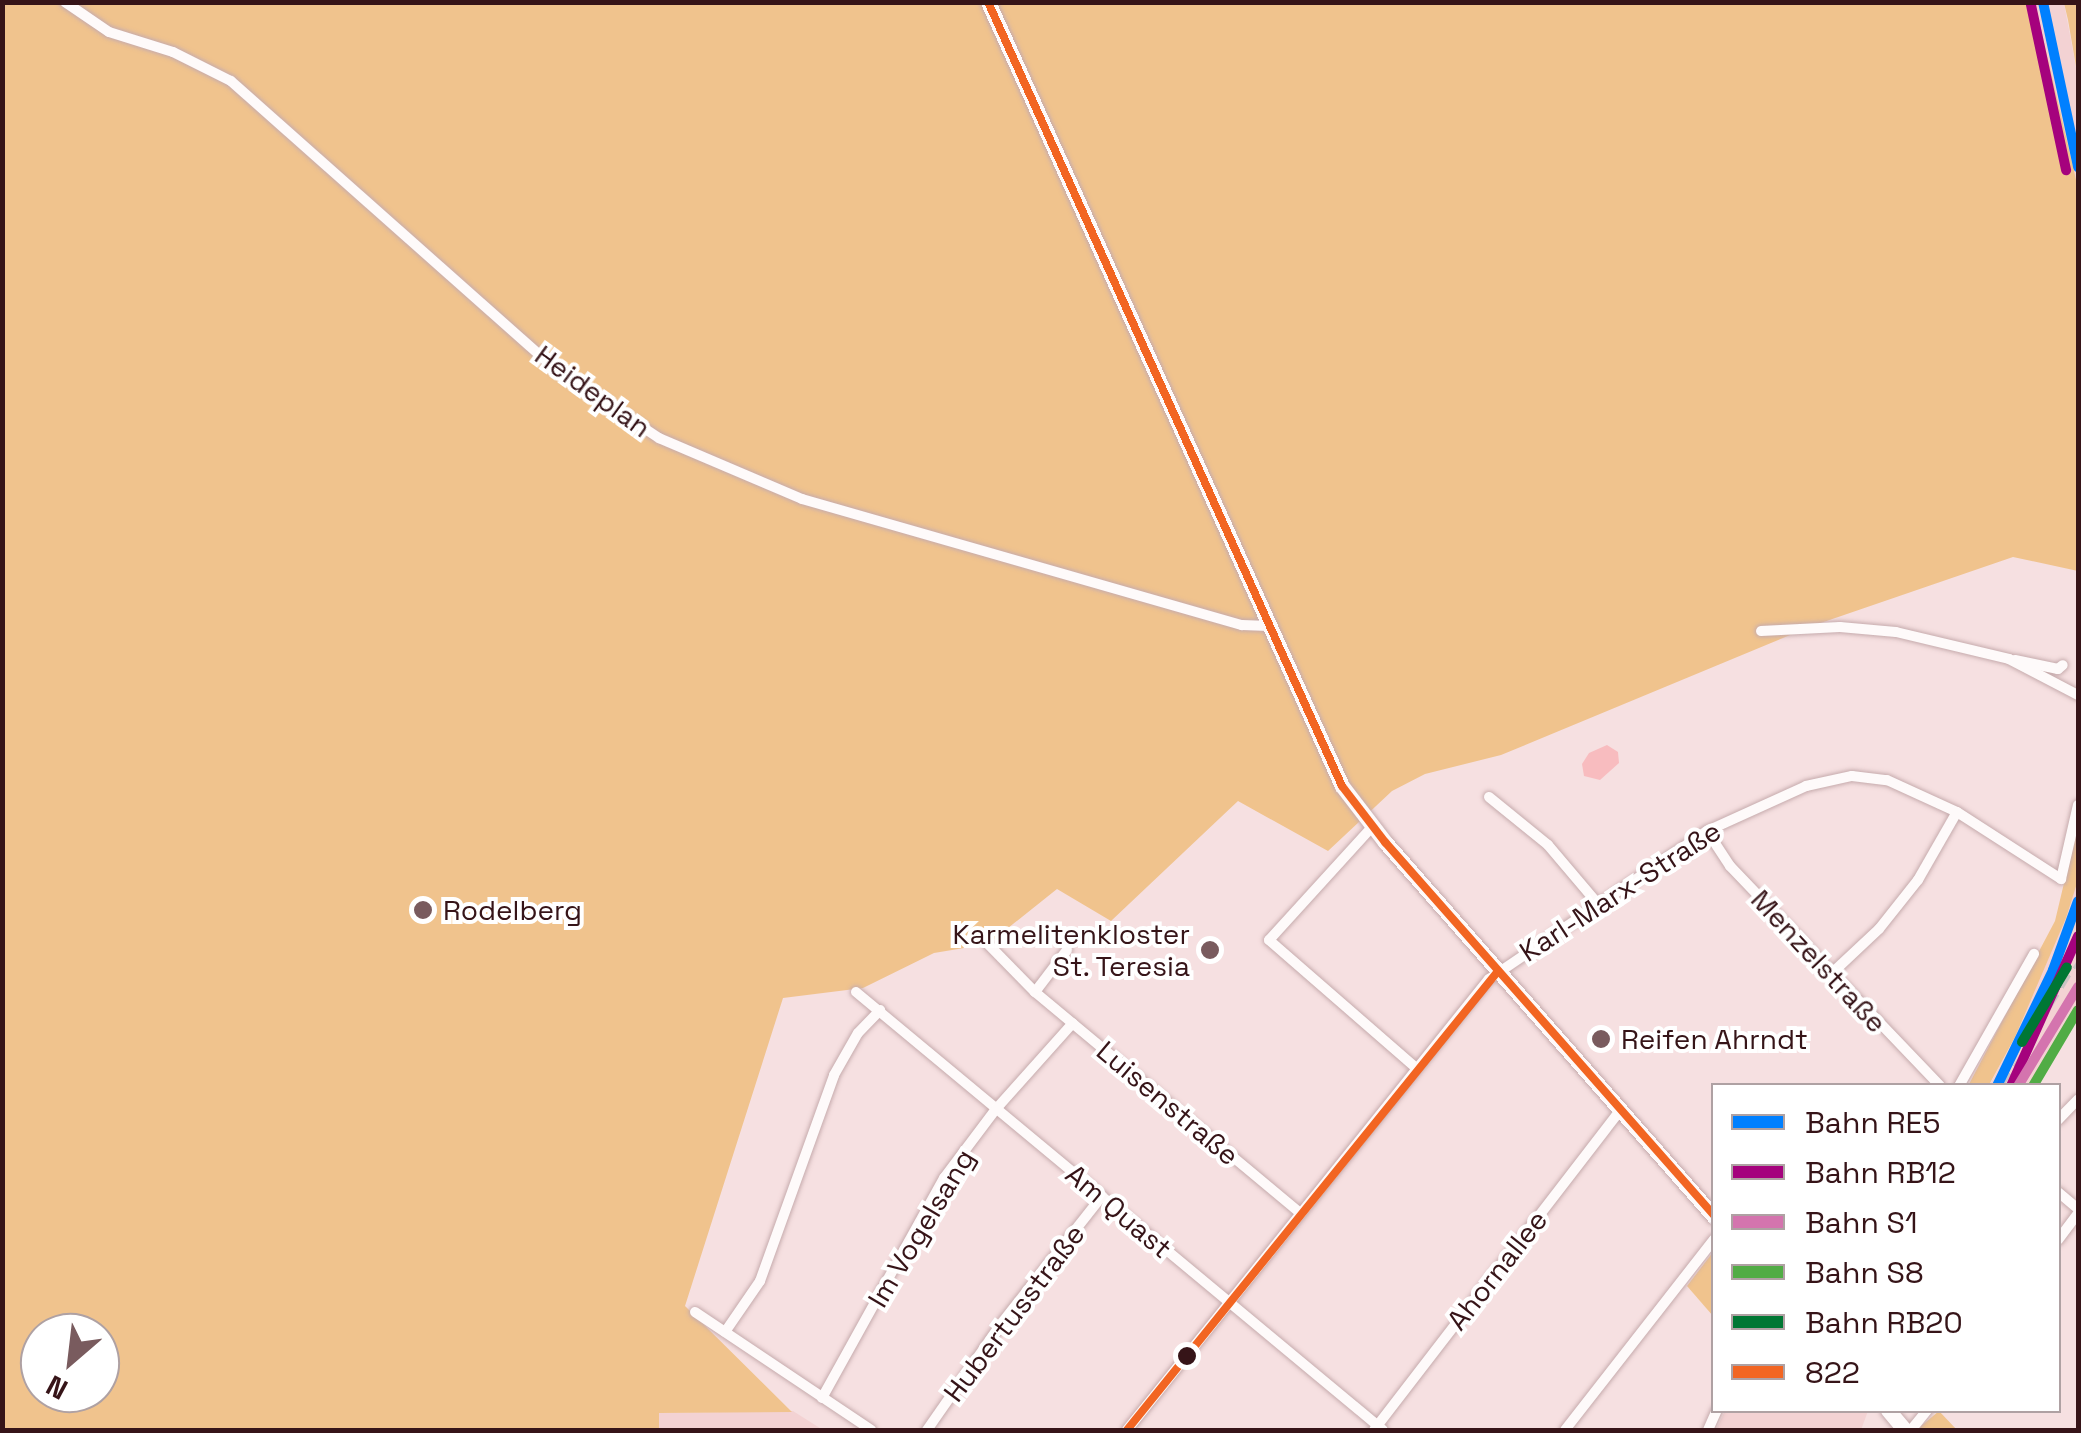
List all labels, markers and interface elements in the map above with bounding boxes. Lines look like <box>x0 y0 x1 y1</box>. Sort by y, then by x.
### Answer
street label: Heideplan <box>529 338 657 444</box>
street label: Karl-Marx-Straße <box>1513 813 1727 969</box>
street label: Menzelstraße <box>1744 883 1894 1039</box>
place label: Rodelberg <box>443 893 582 927</box>
marker: Rodelberg <box>412 899 434 921</box>
place label: Karmelitenkloster St. Teresia <box>953 917 1190 983</box>
marker: Karmelitenkloster St. Teresia <box>1199 939 1221 961</box>
place label: Reifen Ahrndt <box>1621 1022 1808 1056</box>
marker: Reifen Ahrndt <box>1590 1028 1612 1050</box>
street label: Luisenstraße <box>1090 1034 1246 1172</box>
legend <box>1711 1083 2061 1413</box>
text: Bahn RE5 <box>1805 1103 1940 1142</box>
street label: Im Vogelsang <box>861 1143 981 1313</box>
text: Bahn RB12 <box>1805 1153 1956 1192</box>
street label: Am Quast <box>1059 1157 1179 1265</box>
street label: Ahornallee <box>1440 1203 1554 1337</box>
text: Bahn S1 <box>1805 1203 1917 1242</box>
street label: Hubertusstraße <box>936 1218 1092 1408</box>
text: Bahn S8 <box>1805 1253 1924 1292</box>
text: Bahn RB20 <box>1805 1303 1963 1342</box>
north arrow <box>20 1313 120 1413</box>
unlabelled marker <box>1177 1346 1197 1366</box>
text: 822 <box>1805 1353 1860 1392</box>
text: N <box>40 1367 74 1408</box>

